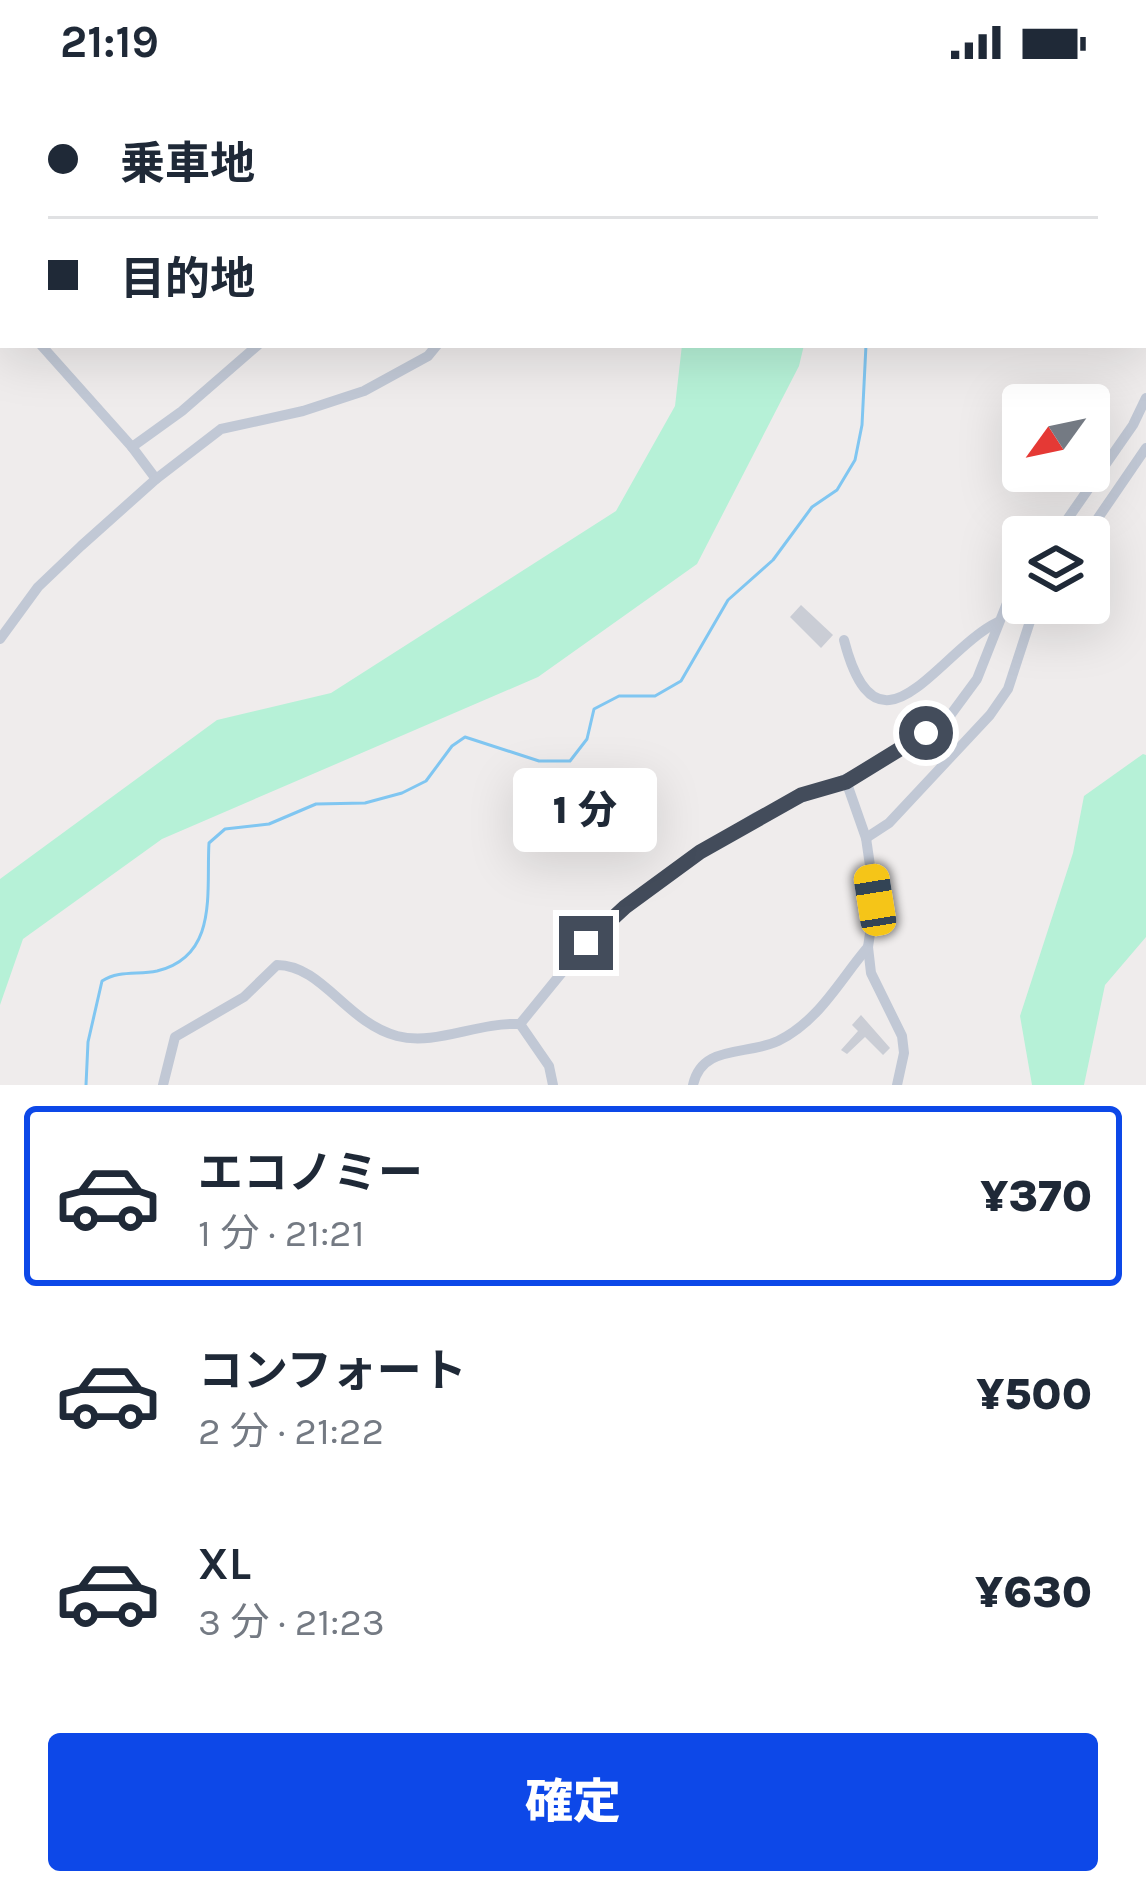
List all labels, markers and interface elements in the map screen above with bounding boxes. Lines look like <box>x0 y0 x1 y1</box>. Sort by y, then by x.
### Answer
text: 21:19 <box>60 16 159 68</box>
text: 乗車地 <box>120 138 255 190</box>
text: 目的地 <box>120 253 255 305</box>
north arrow <box>1002 384 1110 492</box>
map controls <box>1002 384 1110 624</box>
button: layers <box>1002 516 1110 624</box>
route start <box>899 706 953 760</box>
callout: 1 分 <box>514 769 658 853</box>
text: 1 分 <box>553 787 617 833</box>
car <box>852 862 898 938</box>
route end <box>559 916 613 970</box>
icon: car <box>54 1142 162 1250</box>
text: エコノミー <box>198 1147 423 1199</box>
text: ¥370 <box>980 1170 1092 1222</box>
text: 1 分 · 21:21 <box>198 1210 365 1256</box>
icon: car <box>54 1340 162 1448</box>
text: コンフォート <box>198 1345 467 1397</box>
text: ¥500 <box>976 1368 1092 1420</box>
text: 2 分 · 21:22 <box>198 1408 384 1454</box>
icon: car <box>54 1538 162 1646</box>
text: XL <box>198 1538 251 1590</box>
text: ¥630 <box>975 1566 1092 1618</box>
text: 3 分 · 21:23 <box>198 1599 385 1645</box>
button: 確定 <box>48 1733 1098 1871</box>

